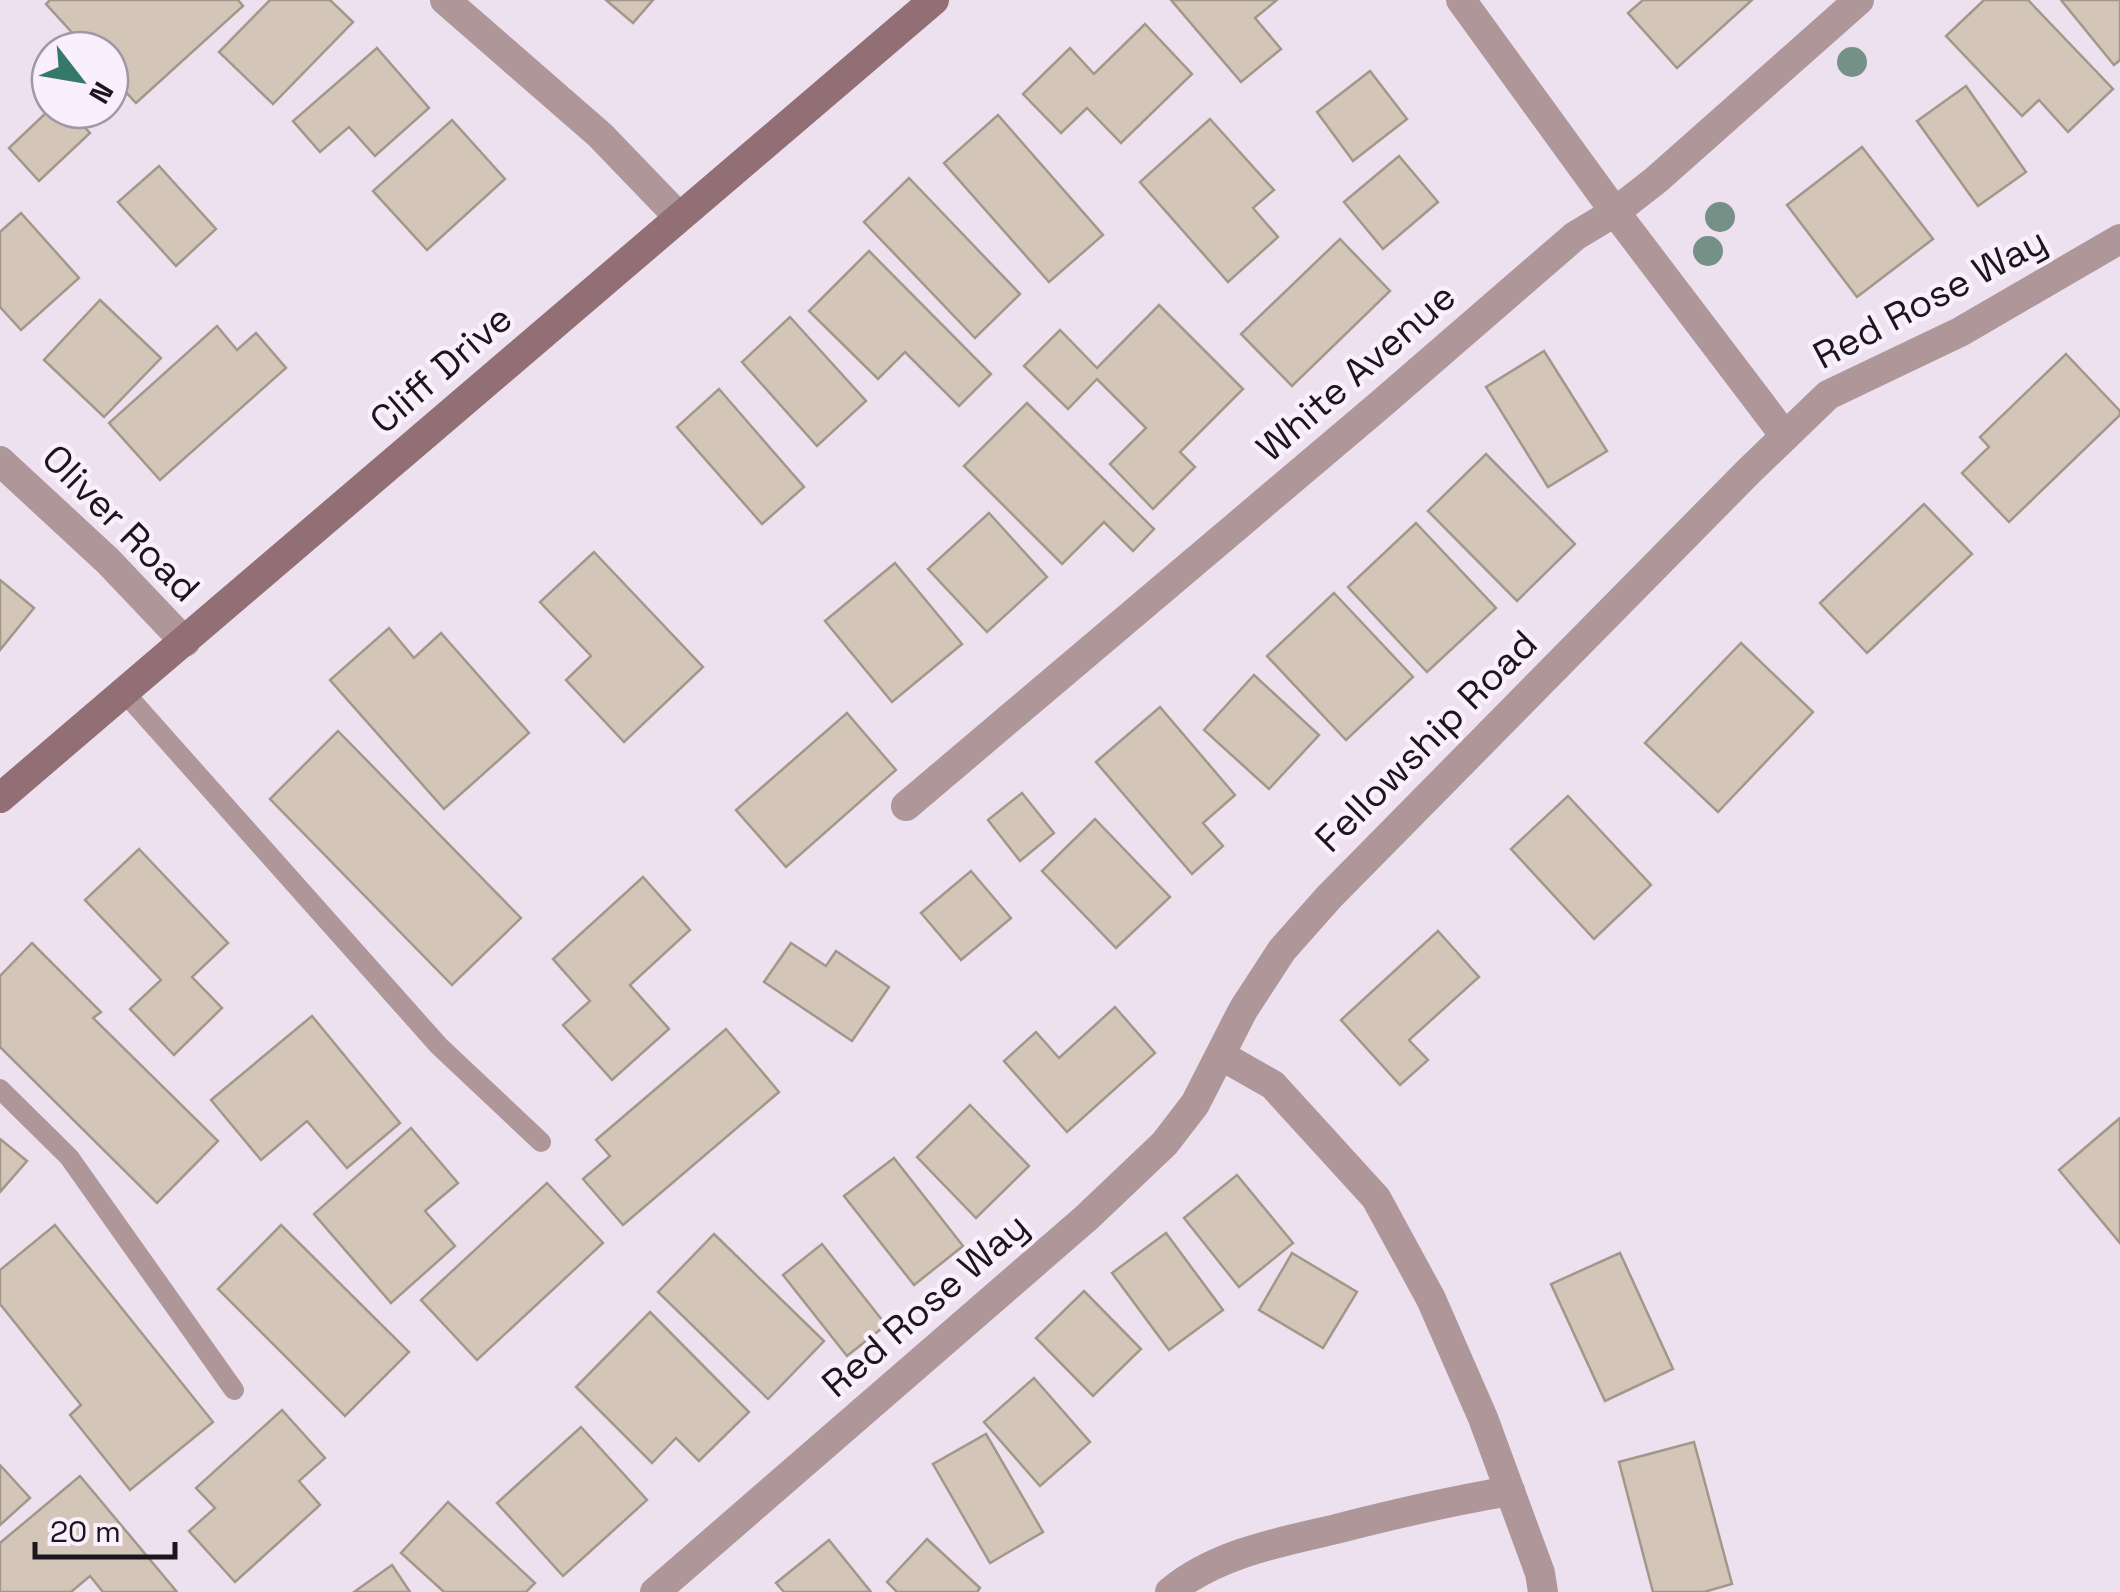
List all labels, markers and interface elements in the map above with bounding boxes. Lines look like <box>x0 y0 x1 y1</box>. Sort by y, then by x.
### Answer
north arrow <box>30 30 130 130</box>
text: N <box>81 76 122 110</box>
street label: Red Rose Way <box>1805 216 2055 380</box>
street label: White Avenue <box>1246 272 1466 472</box>
street label: Cliff Drive <box>360 294 522 444</box>
street label: Oliver Road <box>32 434 210 612</box>
street label: Fellowship Road <box>1305 620 1547 862</box>
street label: Red Rose Way <box>812 1202 1038 1408</box>
scale bar <box>35 1497 175 1559</box>
text: 20 m <box>50 1512 121 1551</box>

